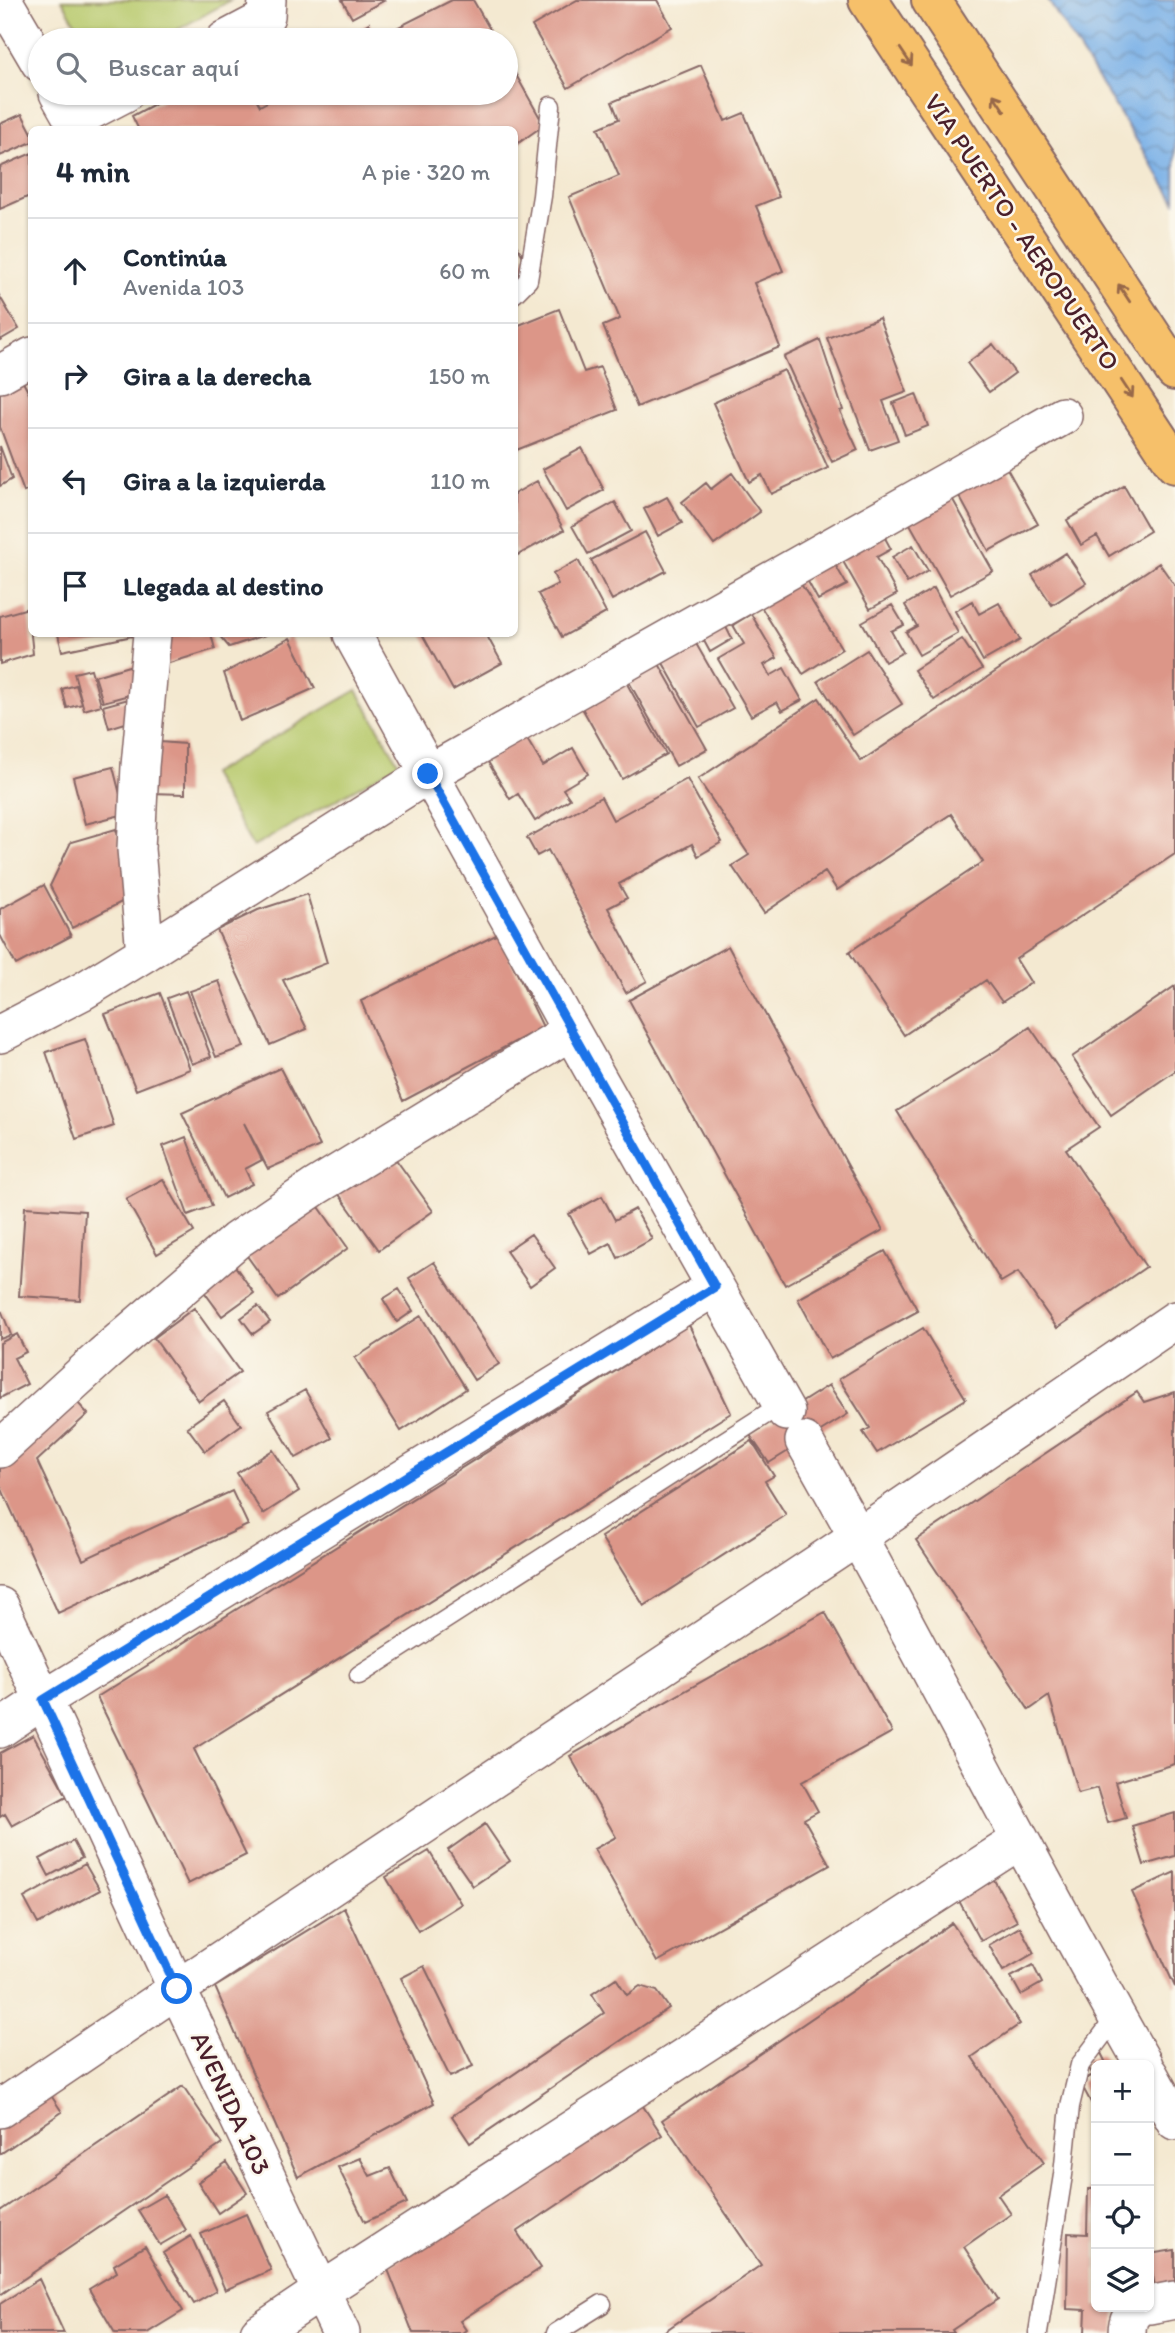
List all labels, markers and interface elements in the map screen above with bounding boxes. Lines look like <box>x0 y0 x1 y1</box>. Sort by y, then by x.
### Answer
search box <box>28 28 518 105</box>
one-way arrow <box>899 47 913 66</box>
icon: search <box>52 48 90 86</box>
text: Buscar aquí <box>108 51 239 83</box>
street label: VIA PUERTO - AEROPUERTO <box>917 88 1127 376</box>
one-way arrow <box>992 94 1006 114</box>
text: 4 min <box>56 153 130 190</box>
text: A pie · 320 m <box>362 158 490 186</box>
text: Continúa <box>123 241 227 273</box>
icon: ahead <box>56 252 94 290</box>
text: 60 m <box>439 257 490 285</box>
text: Avenida 103 <box>123 273 244 301</box>
one-way arrow <box>1117 284 1131 304</box>
icon: right <box>56 357 94 395</box>
text: Gira a la derecha <box>123 360 311 392</box>
text: 150 m <box>429 362 490 390</box>
one-way arrow <box>1120 379 1134 398</box>
icon: left <box>56 462 94 500</box>
text: Gira a la izquierda <box>123 465 326 497</box>
text: 110 m <box>430 467 490 495</box>
icon: arrive <box>56 567 94 605</box>
text: Llegada al destino <box>123 570 324 602</box>
route end <box>412 758 443 789</box>
route start <box>161 1973 192 2004</box>
street label: AVENIDA 103 <box>184 2026 278 2180</box>
map controls <box>1091 2060 1154 2312</box>
button: + <box>1091 2060 1154 2123</box>
button: − <box>1091 2123 1154 2186</box>
button: locate <box>1091 2186 1154 2249</box>
button: layers <box>1091 2249 1154 2312</box>

